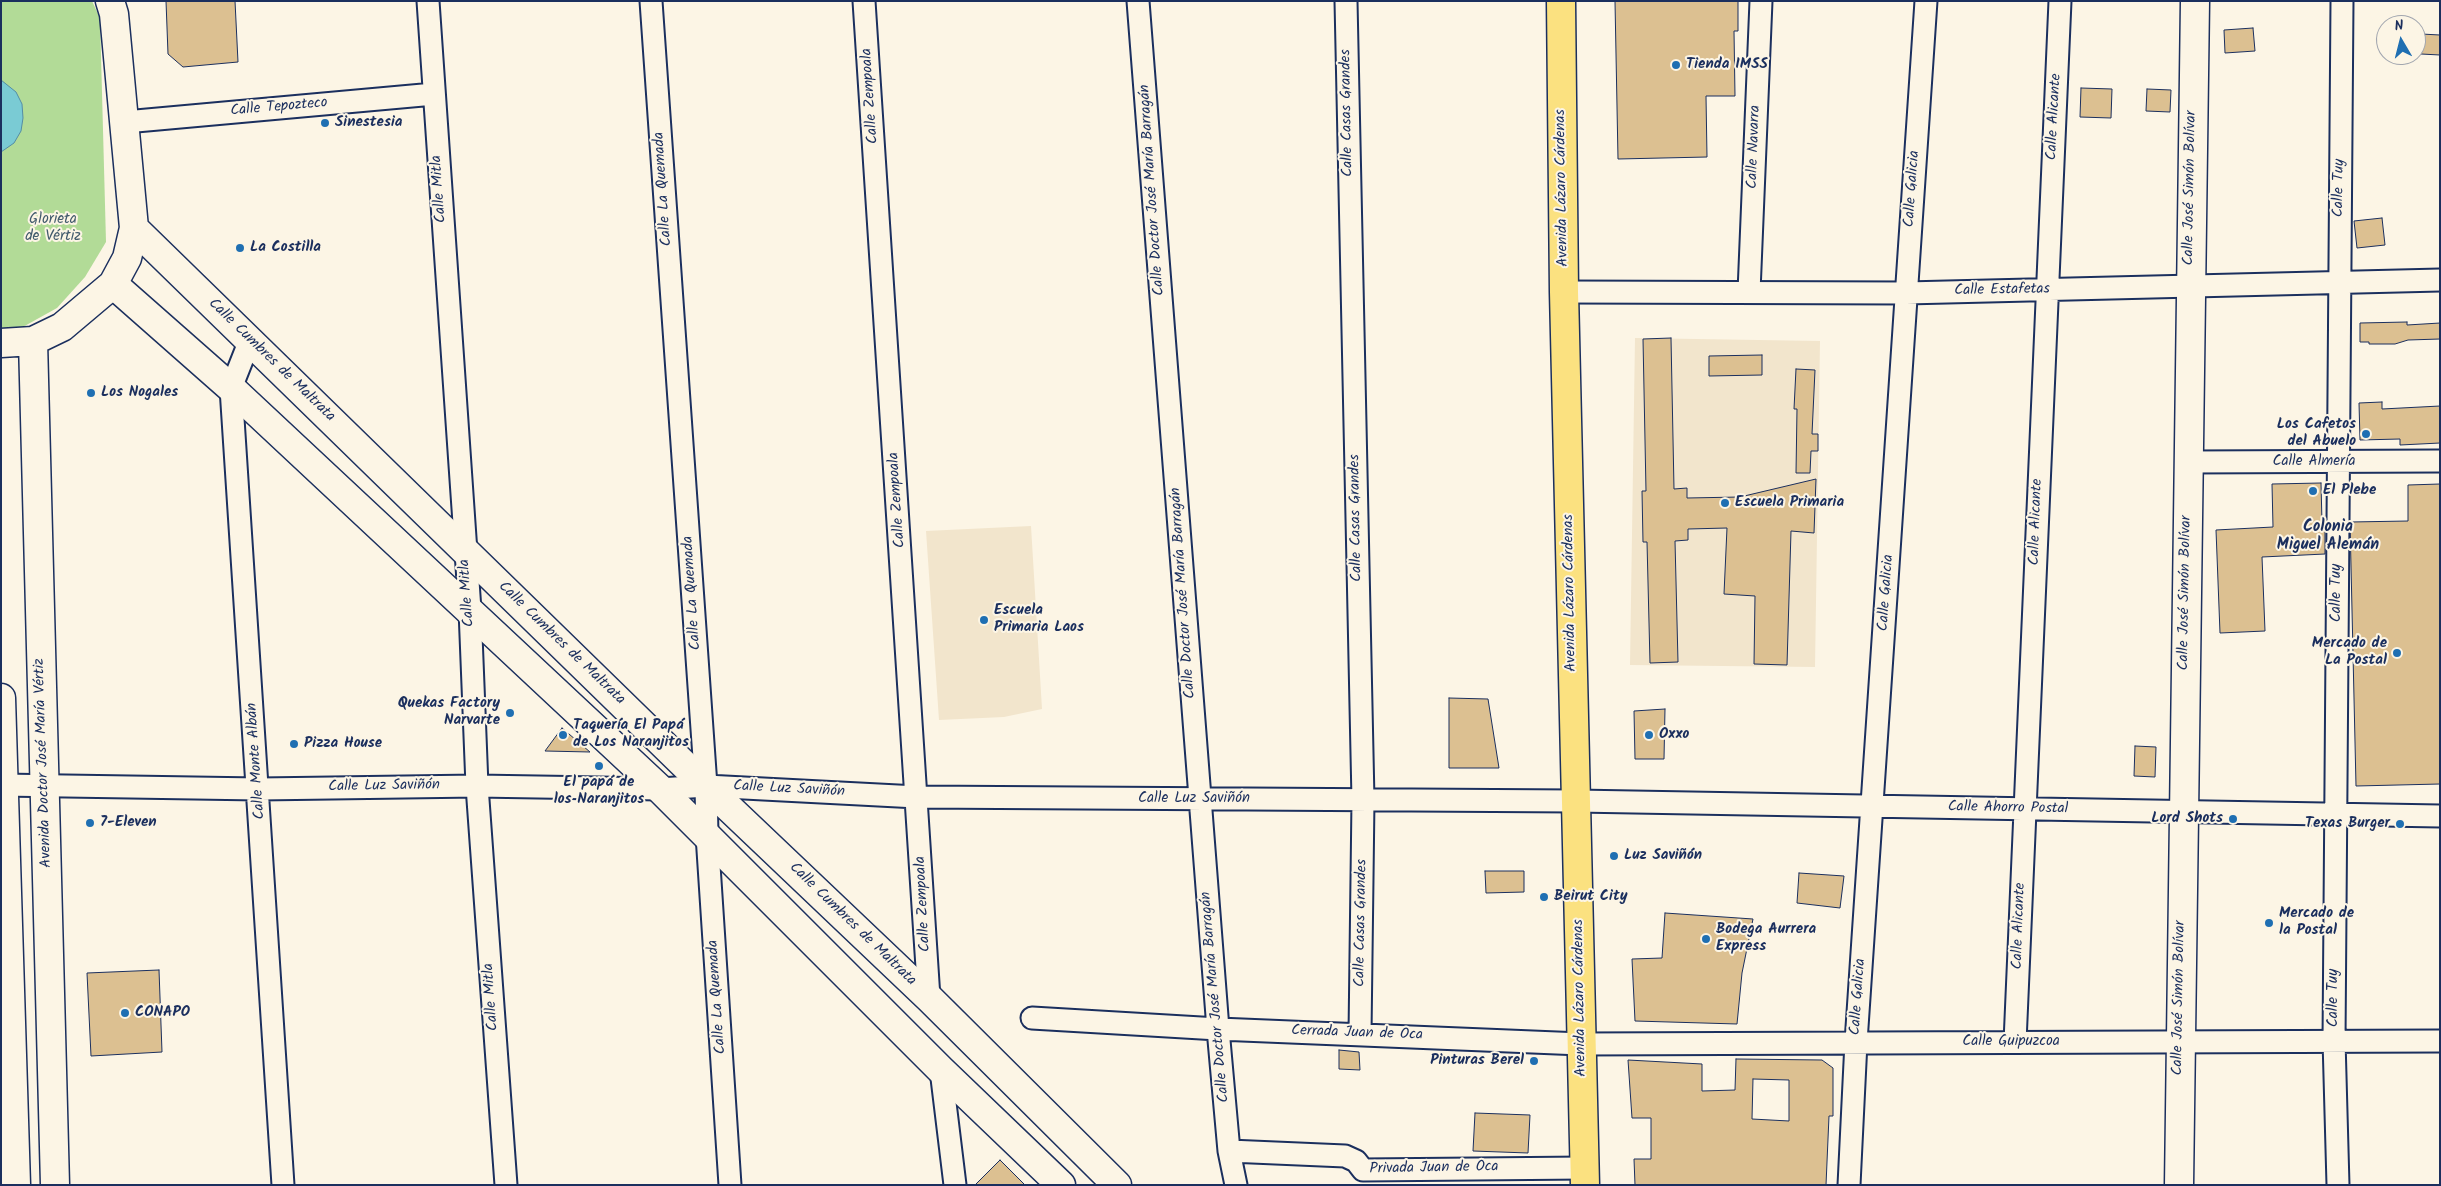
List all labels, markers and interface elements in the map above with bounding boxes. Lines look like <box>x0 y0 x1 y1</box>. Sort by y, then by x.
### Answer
north arrow <box>2376 15 2426 65</box>
text: N <box>2393 15 2405 38</box>
street label: Calle Zempoala <box>859 48 883 144</box>
street label: Calle Casas Grandes <box>1338 49 1358 177</box>
place label: Tienda IMSS <box>1686 56 1768 74</box>
marker: Tienda IMSS <box>1670 59 1682 71</box>
street label: Calle Alicante <box>2044 73 2066 161</box>
street label: Calle Doctor José María Barragán <box>1137 84 1169 296</box>
street label: Calle Tepozteco <box>230 95 328 121</box>
street label: Calle Navarra <box>1745 105 1765 189</box>
street label: Avenida Lázaro Cárdenas <box>1553 109 1573 267</box>
street label: Calle José Simón Bolívar <box>2181 110 2201 266</box>
place label: Sinestesia <box>335 114 402 132</box>
marker: Sinestesia <box>319 117 331 129</box>
street label: Calle La Quemada <box>651 131 677 247</box>
street label: Calle Galicia <box>1901 150 1925 228</box>
street label: Calle Mitla <box>429 154 451 224</box>
street label: Calle Tuy <box>2330 159 2350 217</box>
park label: Glorieta de Vértiz <box>25 211 81 246</box>
place label: La Costilla <box>250 239 321 257</box>
marker: La Costilla <box>234 242 246 254</box>
street label: Calle Estafetas <box>1954 281 2050 301</box>
street label: Calle Cumbres de Maltrata <box>204 296 338 426</box>
place label: Los Nogales <box>101 384 178 402</box>
marker: Los Nogales <box>85 387 97 399</box>
place label: Los Cafetos del Abuelo <box>2277 416 2356 451</box>
marker: Los Cafetos del Abuelo <box>2360 428 2372 440</box>
street label: Calle Zempoala <box>886 452 910 548</box>
street label: Calle Almería <box>2272 453 2356 471</box>
street label: Calle Casas Grandes <box>1347 454 1367 582</box>
street label: Calle Alicante <box>2026 478 2048 566</box>
place label: El Plebe <box>2323 482 2376 500</box>
marker: El Plebe <box>2307 485 2319 497</box>
street label: Calle Doctor José María Barragán <box>1168 487 1200 699</box>
place label: Escuela Primaria <box>1735 494 1844 512</box>
marker: Escuela Primaria <box>1719 497 1731 509</box>
street label: Avenida Lázaro Cárdenas <box>1561 514 1581 672</box>
street label: Calle José Simón Bolívar <box>2176 515 2196 671</box>
district label: Colonia Miguel Alemán <box>2277 518 2379 556</box>
street label: Calle La Quemada <box>680 535 706 651</box>
street label: Calle Galicia <box>1875 554 1899 632</box>
street label: Calle Mitla <box>457 558 479 628</box>
street label: Calle Tuy <box>2328 564 2346 622</box>
street label: Calle Cumbres de Maltrata <box>494 579 628 709</box>
place label: Escuela Primaria Laos <box>994 602 1084 637</box>
marker: Escuela Primaria Laos <box>978 614 990 626</box>
place label: Mercado de La Postal <box>2312 635 2387 670</box>
marker: Mercado de La Postal <box>2391 647 2403 659</box>
street label: Avenida Doctor José María Vértiz <box>31 658 57 868</box>
place label: Quekas Factory Narvarte <box>398 695 500 730</box>
street label: Calle Monte Albán <box>244 702 270 820</box>
marker: Quekas Factory Narvarte <box>504 707 516 719</box>
place label: Taquería El Papá de Los Naranjitos <box>573 717 689 752</box>
place label: Oxxo <box>1659 726 1689 744</box>
marker: Taquería El Papá de Los Naranjitos <box>557 729 569 741</box>
marker: Oxxo <box>1643 729 1655 741</box>
place label: Pizza House <box>304 735 382 753</box>
marker: Pizza House <box>288 738 300 750</box>
marker: El papá de los Naranjitos <box>593 760 605 772</box>
place label: El papá de los Naranjitos <box>554 774 644 809</box>
street label: Calle Luz Saviñón <box>328 777 440 797</box>
street label: Calle Luz Saviñón <box>733 778 845 802</box>
street label: Calle Luz Saviñón <box>1138 790 1250 808</box>
street label: Calle Ahorro Postal <box>1948 799 2068 819</box>
place label: Lord Shots <box>2151 810 2223 828</box>
marker: Lord Shots <box>2227 813 2239 825</box>
place label: 7-Eleven <box>100 814 157 832</box>
place label: Texas Burger <box>2305 815 2390 833</box>
marker: 7-Eleven <box>84 817 96 829</box>
marker: Texas Burger <box>2394 818 2406 830</box>
place label: Luz Saviñón <box>1624 847 1702 865</box>
marker: Luz Saviñón <box>1608 850 1620 862</box>
street label: Calle Zempoala <box>913 856 935 952</box>
street label: Calle Casas Grandes <box>1352 859 1372 987</box>
street label: Calle Cumbres de Maltrata <box>785 860 919 990</box>
street label: Calle Alicante <box>2009 882 2031 970</box>
place label: Beirut City <box>1554 888 1628 906</box>
street label: Calle Doctor José María Barragán <box>1198 891 1234 1103</box>
marker: Beirut City <box>1538 891 1550 903</box>
place label: Mercado de la Postal <box>2279 905 2354 940</box>
marker: Mercado de la Postal <box>2263 917 2275 929</box>
street label: Avenida Lázaro Cárdenas <box>1571 919 1591 1077</box>
street label: Calle José Simón Bolívar <box>2170 920 2190 1076</box>
place label: Bodega Aurrera Express <box>1716 921 1816 956</box>
marker: Bodega Aurrera Express <box>1700 933 1712 945</box>
street label: Calle La Quemada <box>705 939 731 1055</box>
street label: Calle Galicia <box>1847 958 1871 1036</box>
street label: Calle Mitla <box>481 962 503 1032</box>
street label: Calle Tuy <box>2325 969 2343 1027</box>
place label: CONAPO <box>135 1004 190 1022</box>
marker: CONAPO <box>119 1007 131 1019</box>
street label: Cerrada Juan de Oca <box>1291 1023 1423 1045</box>
street label: Calle Guipuzcoa <box>1962 1033 2060 1051</box>
place label: Pinturas Berel <box>1430 1052 1524 1070</box>
marker: Pinturas Berel <box>1528 1055 1540 1067</box>
street label: Privada Juan de Oca <box>1369 1159 1499 1179</box>

